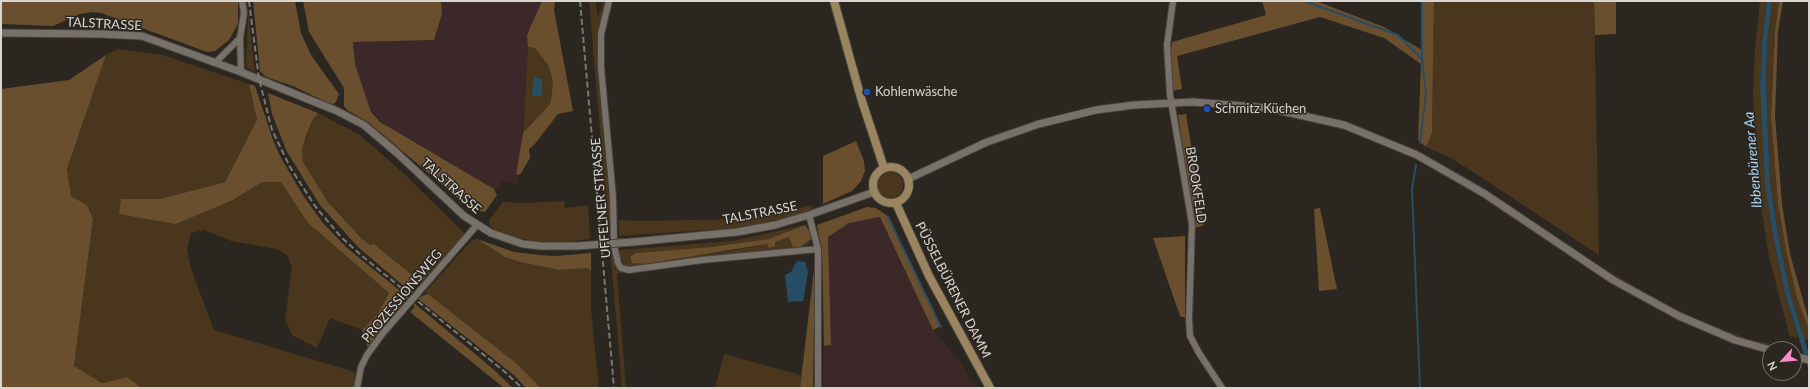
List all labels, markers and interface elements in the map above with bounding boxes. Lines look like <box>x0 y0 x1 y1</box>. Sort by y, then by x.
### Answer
street label: TALSTRASSE <box>66 14 142 34</box>
place label: Kohlenwäsche <box>875 84 957 100</box>
marker: Kohlenwäsche <box>862 87 872 97</box>
place label: Schmitz Küchen <box>1215 101 1306 117</box>
marker: Schmitz Küchen <box>1202 104 1212 114</box>
water label: Ibbenbürener Aa <box>1740 111 1766 209</box>
street label: UFFELNER STRASSE <box>588 137 614 259</box>
street label: BROOKFELD <box>1182 146 1210 224</box>
street label: TALSTRASSE <box>418 155 484 217</box>
street label: TALSTRASSE <box>721 198 799 228</box>
street label: PÜSSELBÜRENER DAMM <box>912 219 994 361</box>
street label: PROZESSIONSWEG <box>359 246 445 346</box>
north arrow <box>1762 341 1802 381</box>
text: N <box>1764 359 1779 373</box>

